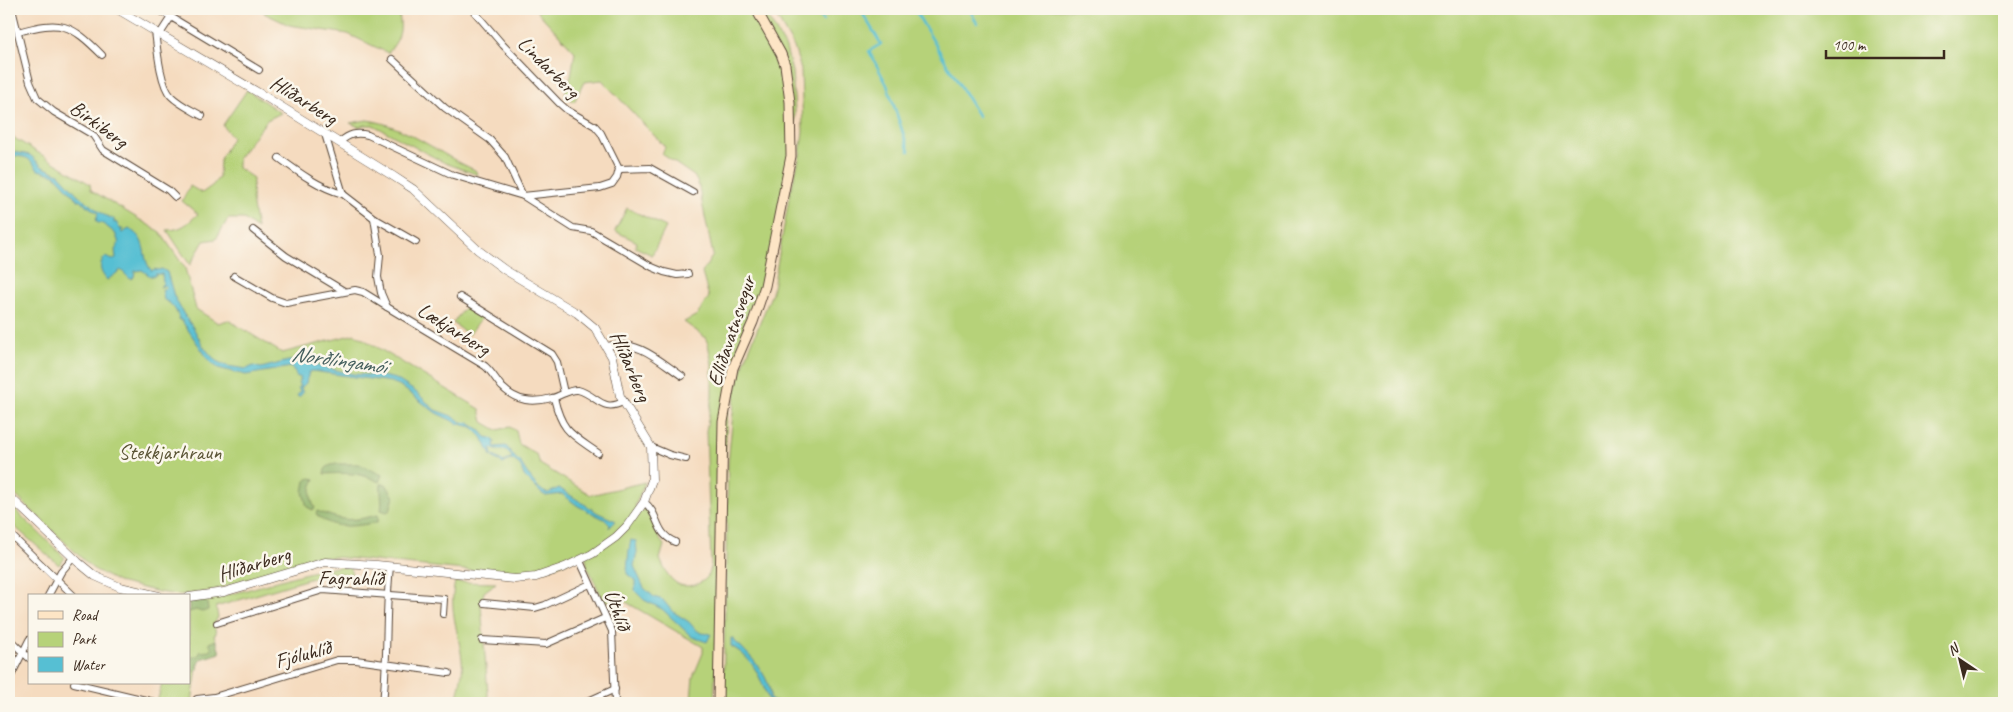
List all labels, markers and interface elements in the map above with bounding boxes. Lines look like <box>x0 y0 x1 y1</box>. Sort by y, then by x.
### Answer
scale bar <box>1826 28 1943 60</box>
street label: Lindarberg <box>512 30 587 105</box>
text: 100 m <box>1833 36 1867 55</box>
street label: Hlíðarberg <box>265 69 344 132</box>
street label: Birkiberg <box>65 94 134 155</box>
street label: Elliðavatnsvegur <box>701 271 762 389</box>
street label: Lækjarberg <box>413 297 496 362</box>
street label: Hlíðarberg <box>604 327 658 407</box>
water label: Norðlingamói <box>290 340 394 381</box>
park label: Stekkjarhraun <box>119 439 222 465</box>
street label: Hlíðarberg <box>215 540 295 587</box>
street label: Fagrahlíð <box>318 565 387 591</box>
street label: Úthlíð <box>599 586 638 636</box>
legend <box>28 594 190 684</box>
text: Road <box>72 606 99 625</box>
text: Park <box>72 630 97 649</box>
street label: Fjóluhlíð <box>272 633 337 674</box>
north arrow <box>1936 634 1986 684</box>
text: N <box>1944 639 1963 659</box>
text: Water <box>72 656 106 675</box>

